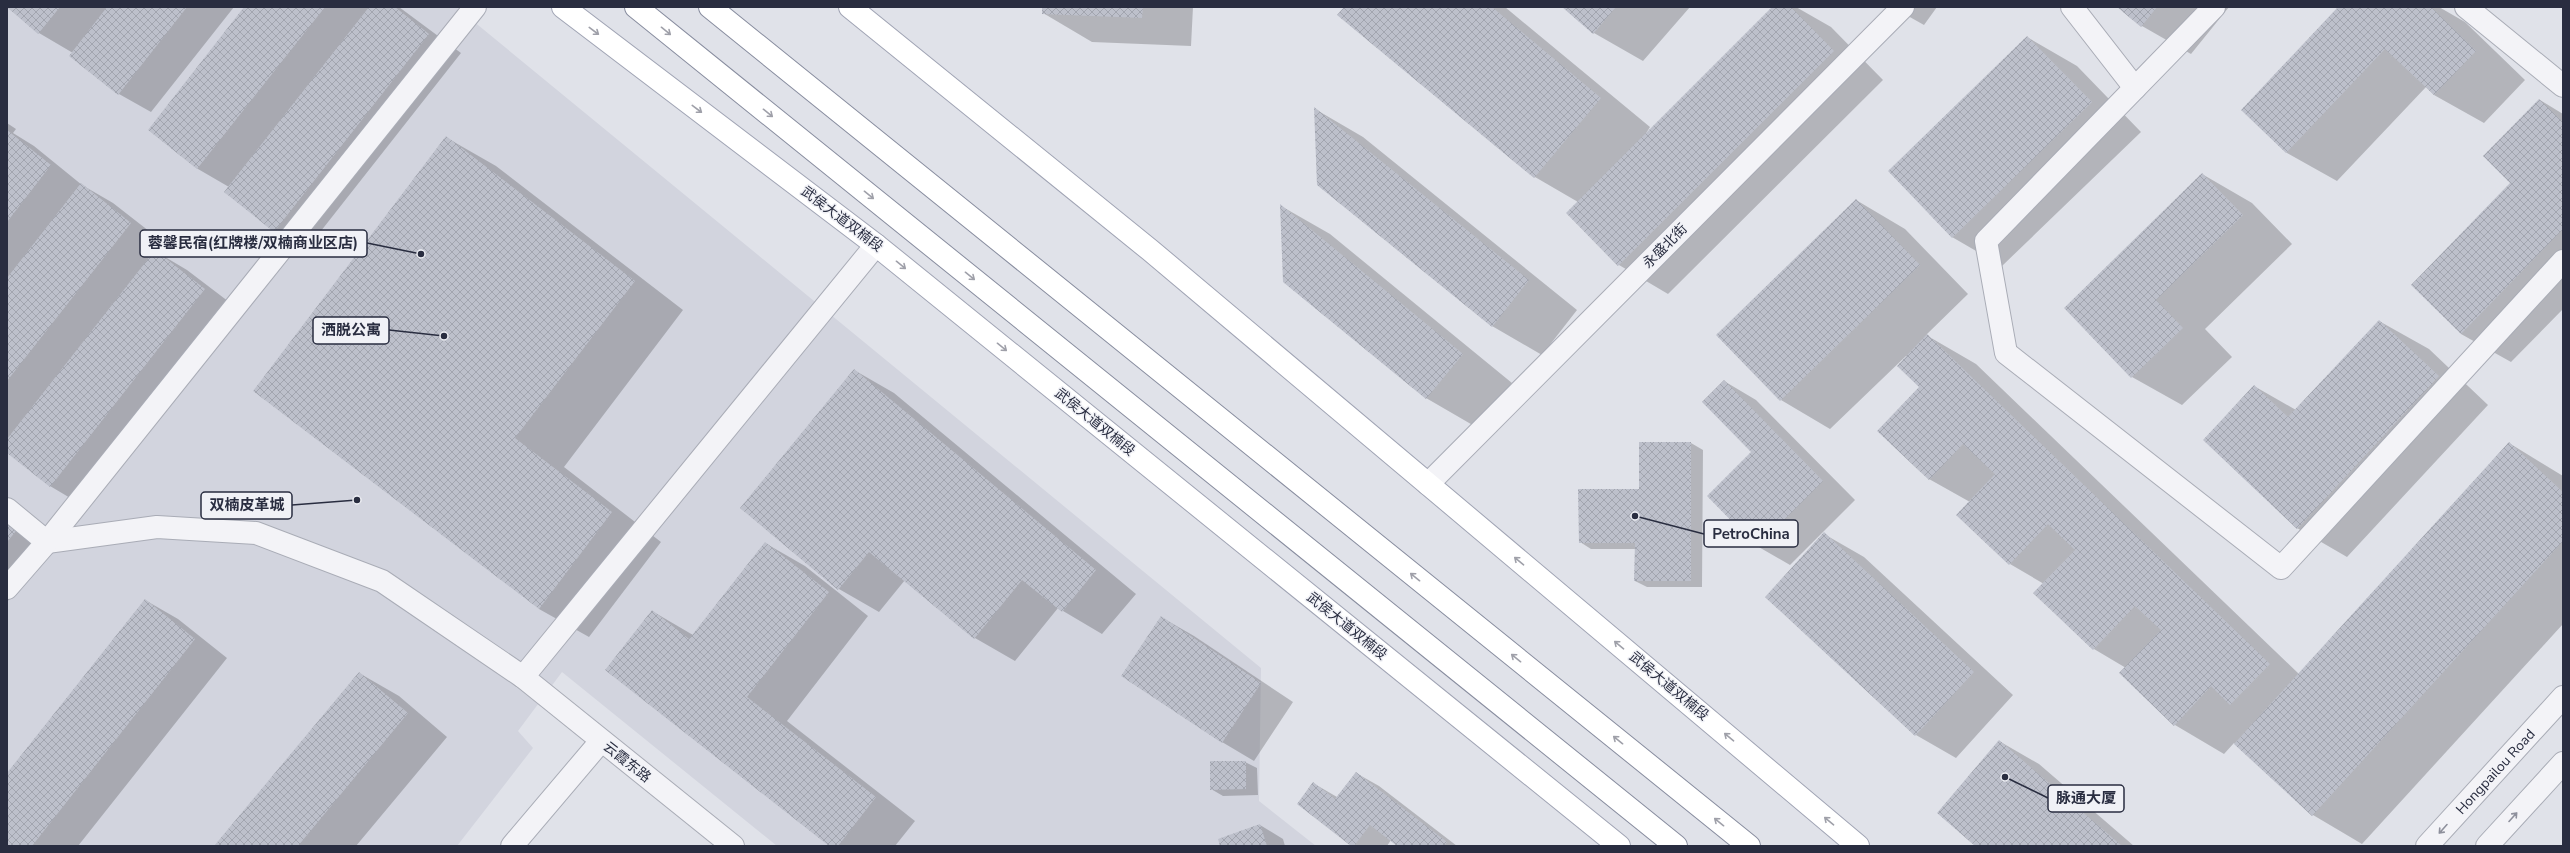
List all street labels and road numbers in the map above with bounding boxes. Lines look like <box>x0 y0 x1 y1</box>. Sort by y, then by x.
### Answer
street label: 武侯大道双楠段 <box>797 182 887 256</box>
street label: 永盛北街 <box>1638 219 1692 273</box>
street label: 武侯大道双楠段 <box>1051 384 1139 460</box>
street label: 武侯大道双楠段 <box>1303 588 1391 664</box>
street label: 武侯大道双楠段 <box>1625 647 1713 725</box>
street label: Hongpailou Road <box>2451 725 2539 818</box>
street label: 云霞东路 <box>599 737 655 787</box>

